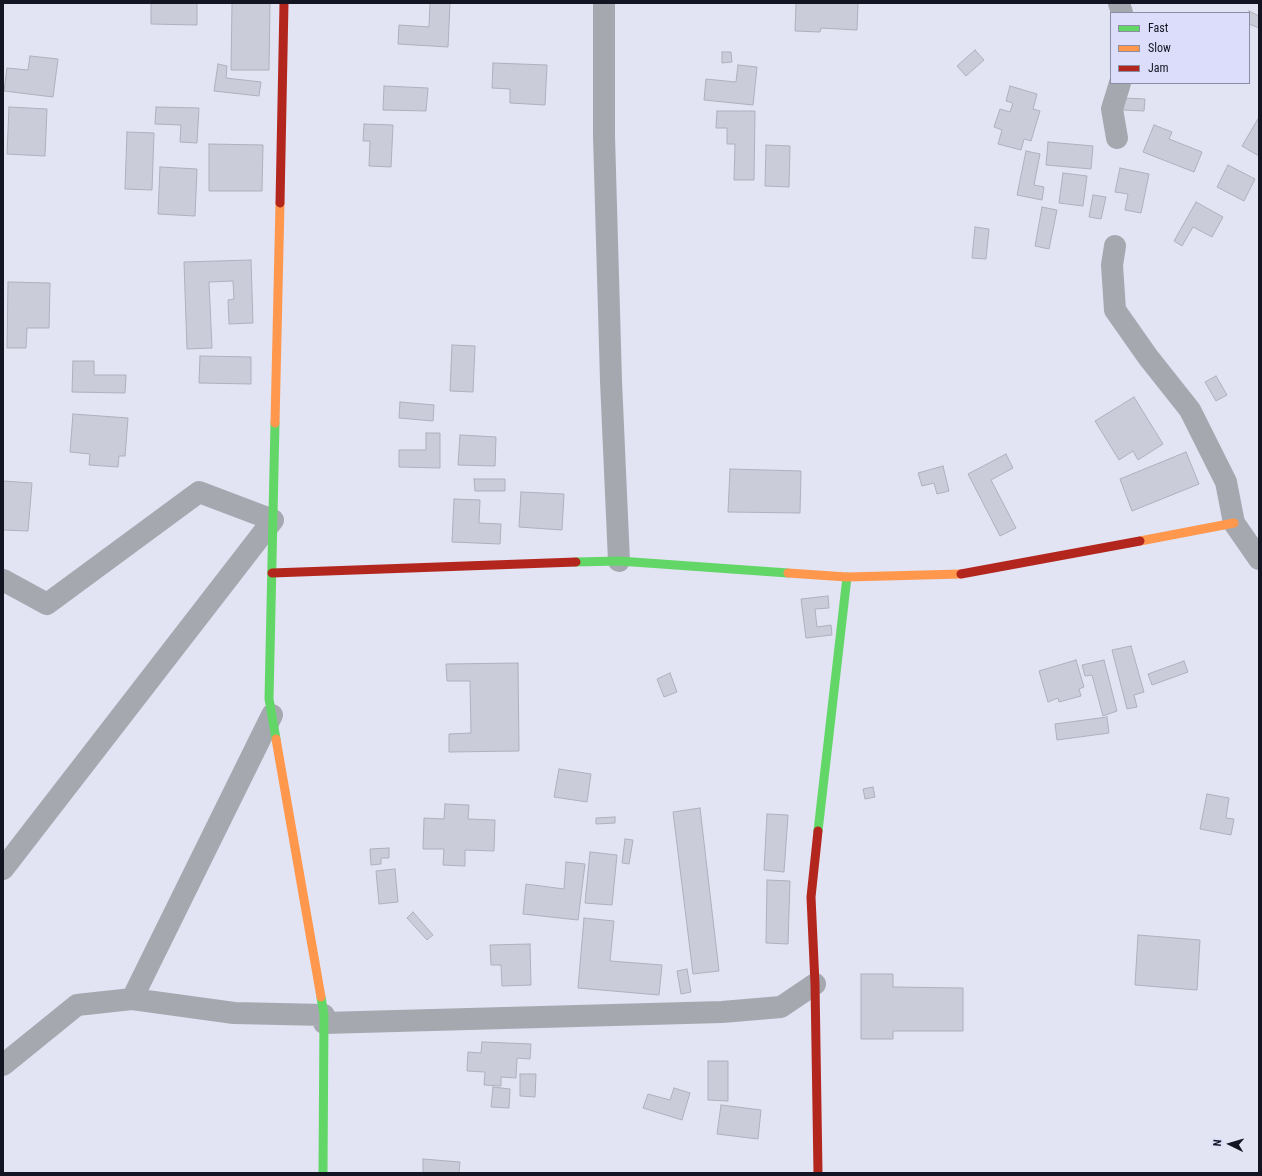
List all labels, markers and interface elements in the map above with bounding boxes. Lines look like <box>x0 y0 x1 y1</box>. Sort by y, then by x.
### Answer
legend <box>1110 12 1250 84</box>
text: Fast <box>1148 21 1168 35</box>
text: Slow <box>1148 41 1171 55</box>
text: Jam <box>1148 61 1169 75</box>
north arrow <box>1210 1124 1250 1164</box>
text: N <box>1211 1139 1224 1147</box>

